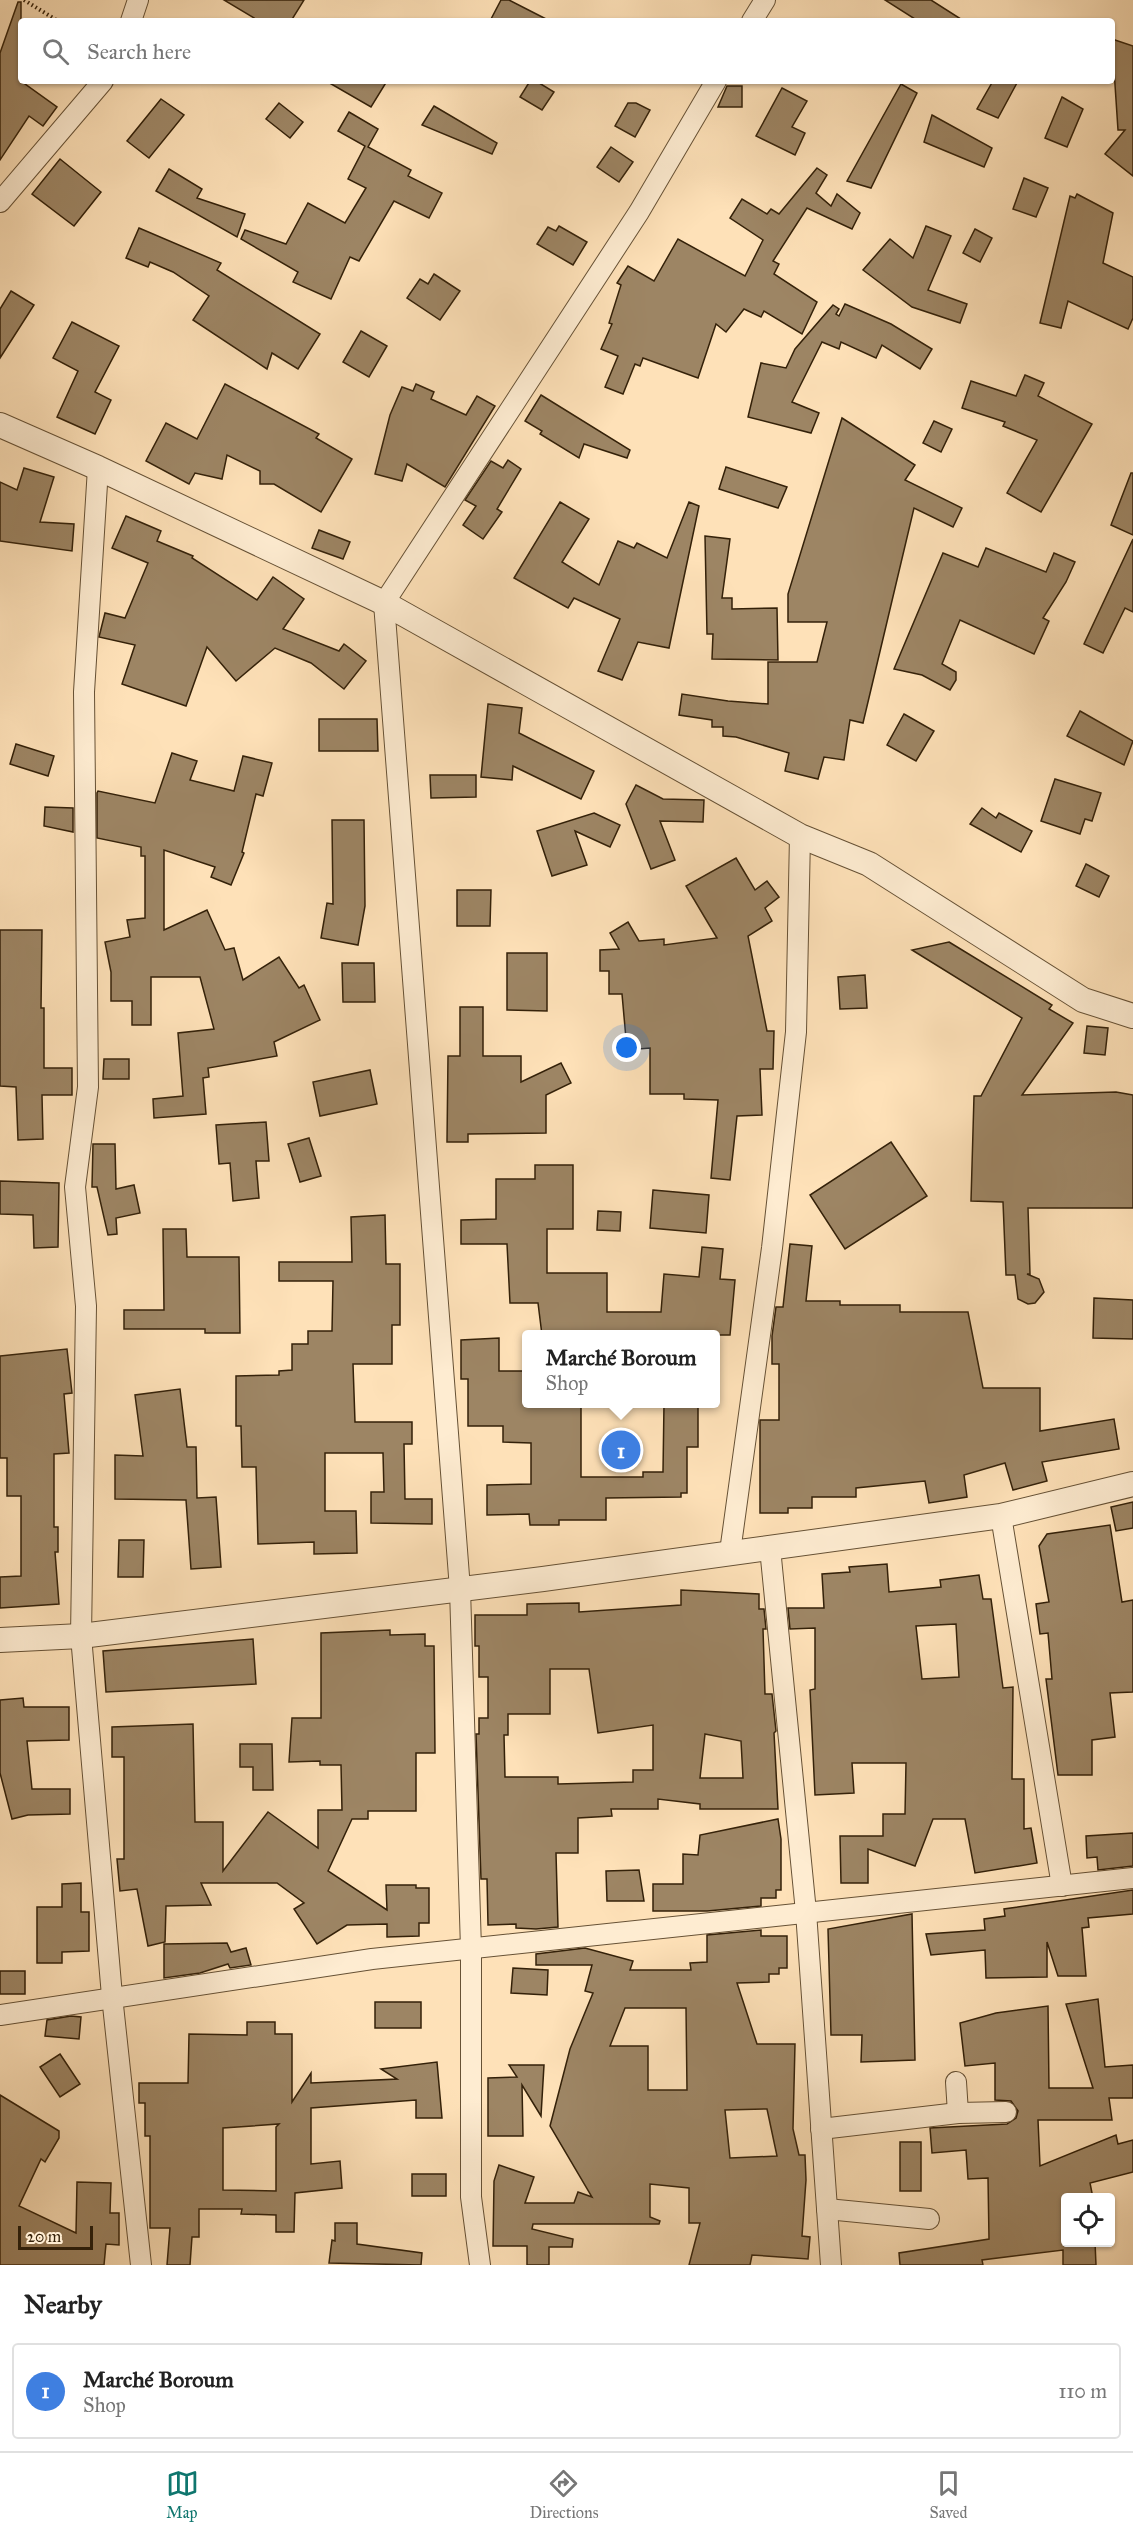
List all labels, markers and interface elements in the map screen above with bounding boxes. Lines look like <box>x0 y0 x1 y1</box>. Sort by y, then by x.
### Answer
search box <box>18 18 1115 84</box>
icon: search <box>39 35 72 68</box>
text: Search here <box>87 38 191 65</box>
your location <box>612 1033 641 1062</box>
popup <box>522 1330 720 1408</box>
text: Marché Boroum <box>546 1344 696 1371</box>
text: Shop <box>546 1371 588 1395</box>
pin: 1 <box>602 1428 640 1472</box>
map controls <box>1061 2193 1115 2247</box>
button: locate <box>1061 2193 1115 2247</box>
scale bar <box>18 2223 93 2250</box>
text: 20 m <box>27 2227 61 2246</box>
text: Nearby <box>24 2288 102 2320</box>
text: Marché Boroum <box>83 2366 234 2393</box>
text: 1 <box>42 2379 49 2403</box>
text: 110 m <box>1059 2379 1107 2403</box>
text: Shop <box>83 2393 126 2417</box>
tab: Map <box>166 2467 199 2522</box>
tab: Directions <box>530 2467 598 2522</box>
tab: Saved <box>929 2467 967 2522</box>

